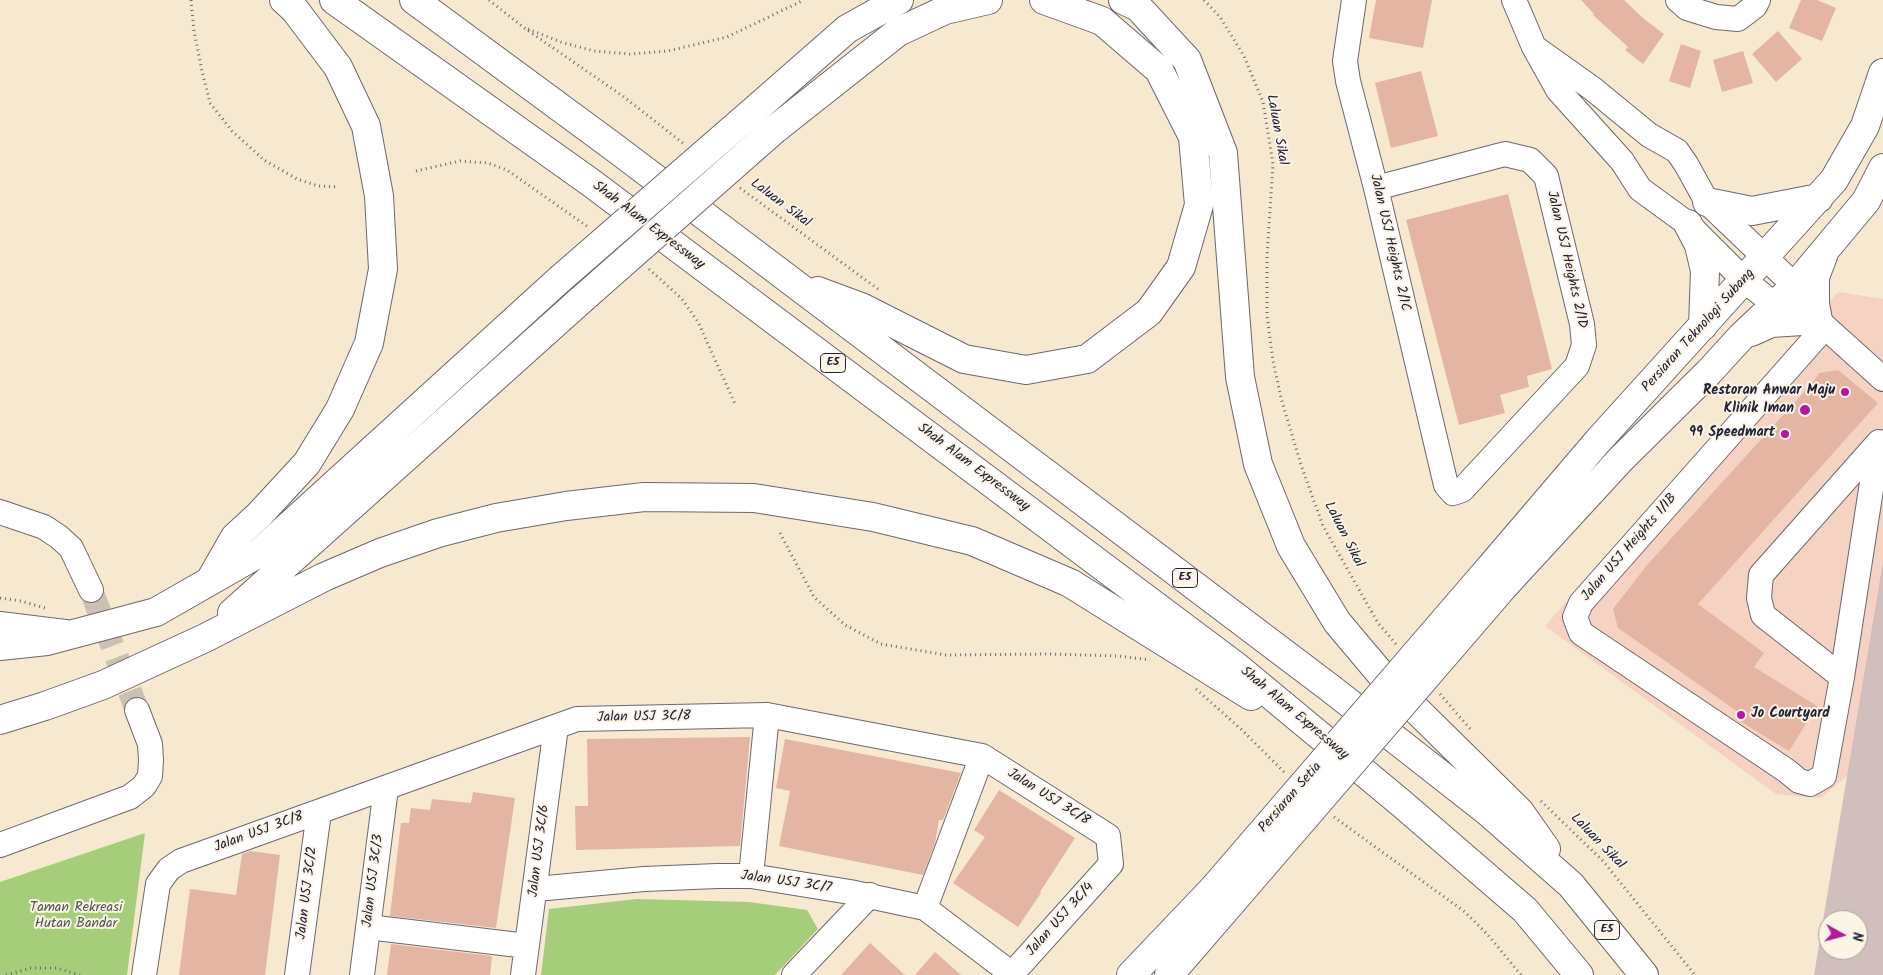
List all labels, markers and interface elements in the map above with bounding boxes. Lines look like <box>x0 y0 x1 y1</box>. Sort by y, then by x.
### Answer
street label: Laluan Sikal <box>1262 93 1290 167</box>
street label: Jalan USJ Heights 2/1C <box>1365 173 1413 313</box>
street label: Laluan Sikal <box>746 176 814 232</box>
street label: Shah Alam Expressway <box>589 178 707 274</box>
street label: Jalan USJ Heights 2/1D <box>1542 189 1590 331</box>
street label: Persiaran Teknologi Subang <box>1639 266 1759 396</box>
road number: E5 <box>820 353 846 372</box>
place label: Restoran Anwar Maju <box>1703 384 1835 400</box>
marker: Restoran Anwar Maju <box>1839 386 1851 398</box>
place label: Klinik Iman <box>1724 402 1794 418</box>
marker: Klinik Iman <box>1798 403 1812 417</box>
street label: Shah Alam Expressway <box>914 420 1032 516</box>
place label: 99 Speedmart <box>1689 426 1775 442</box>
marker: 99 Speedmart <box>1779 428 1791 440</box>
street label: Jalan USJ Heights 1/1B <box>1579 491 1681 605</box>
street label: Laluan Sikal <box>1319 499 1367 571</box>
road number: E5 <box>1172 568 1198 588</box>
street label: Shah Alam Expressway <box>1236 664 1352 764</box>
place label: Jo Courtyard <box>1751 707 1830 723</box>
street label: Jalan USJ 3C/8 <box>597 709 691 727</box>
marker: Jo Courtyard <box>1735 709 1747 721</box>
street label: Persiaran Setia <box>1256 759 1326 837</box>
street label: Jalan USJ 3C/8 <box>1004 766 1092 830</box>
street label: Jalan USJ 3C/6 <box>526 804 554 898</box>
street label: Jalan USJ 3C/8 <box>212 809 306 857</box>
street label: Laluan Sikal <box>1566 811 1628 873</box>
street label: Jalan USJ 3C/3 <box>360 834 388 928</box>
street label: Jalan USJ 3C/2 <box>294 846 322 940</box>
street label: Jalan USJ 3C/7 <box>739 868 833 898</box>
street label: Jalan USJ 3C/4 <box>1024 880 1098 960</box>
park label: Taman Rekreasi Hutan Bandar <box>30 901 122 934</box>
north arrow <box>1818 910 1868 960</box>
road number: E5 <box>1594 920 1620 940</box>
text: N <box>1845 931 1868 942</box>

